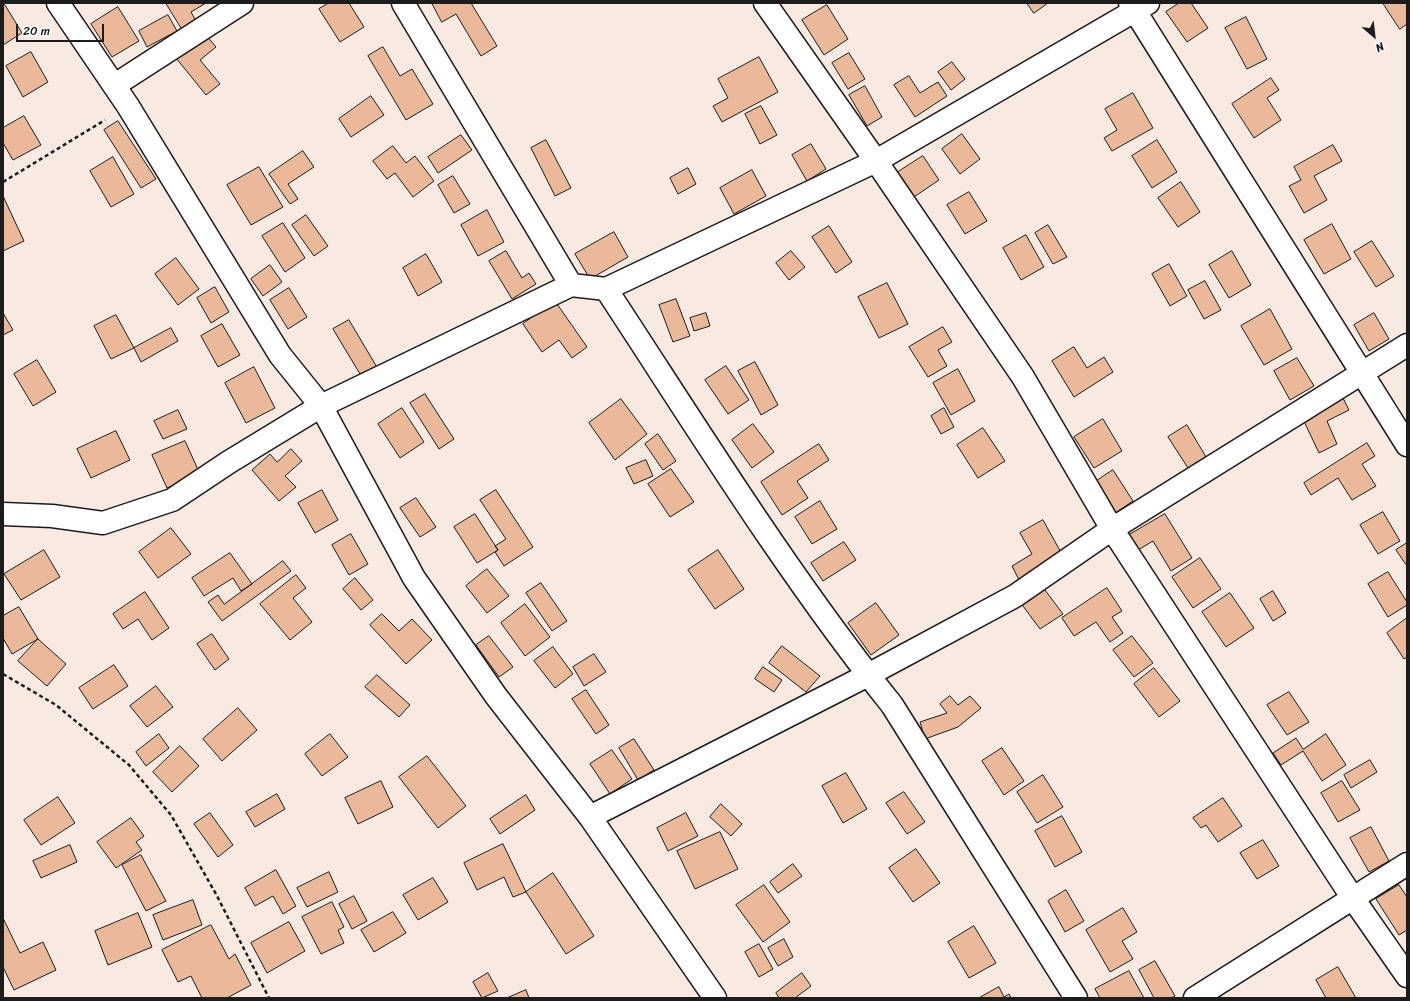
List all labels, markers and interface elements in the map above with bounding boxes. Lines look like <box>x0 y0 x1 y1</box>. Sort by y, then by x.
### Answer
scale bar <box>18 16 106 42</box>
north arrow <box>1354 16 1394 56</box>
text: 20 m <box>23 20 50 42</box>
text: N <box>1372 37 1388 57</box>

